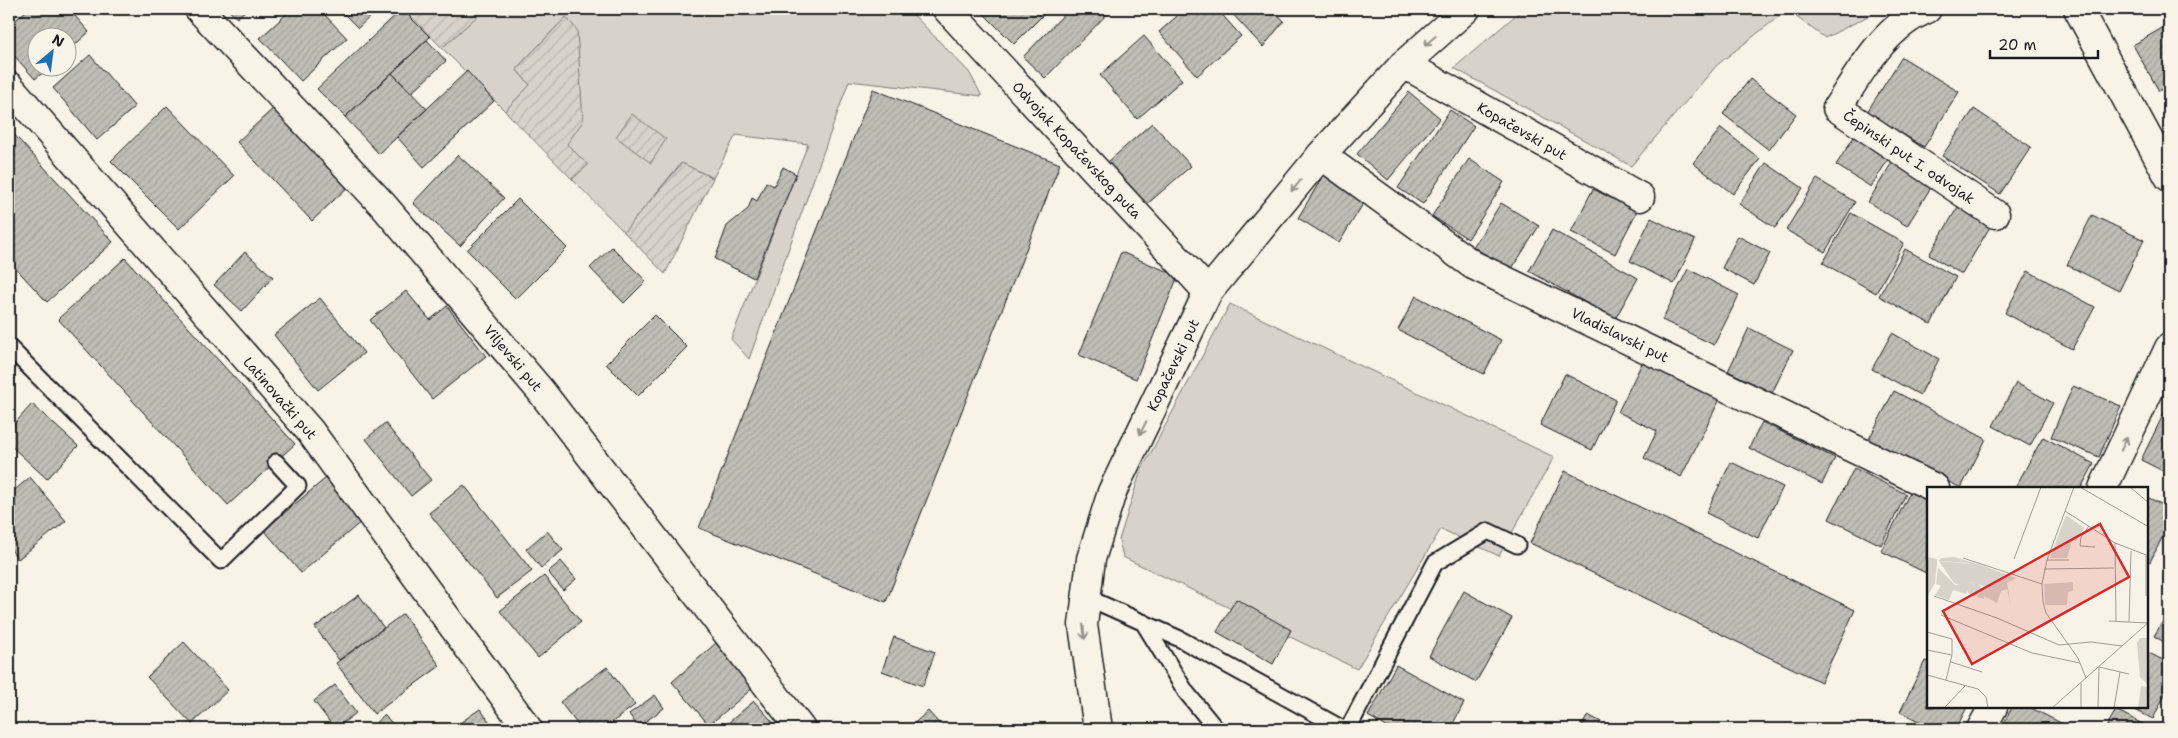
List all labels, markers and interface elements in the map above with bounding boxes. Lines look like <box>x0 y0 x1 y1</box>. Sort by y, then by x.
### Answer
north arrow <box>28 28 78 78</box>
scale bar <box>1990 28 2098 60</box>
text: N <box>49 30 68 51</box>
one-way arrow <box>1423 35 1436 47</box>
text: 20 m <box>1998 35 2037 55</box>
street label: Odvojak Kopačevskog puta <box>1009 78 1146 223</box>
street label: Kopačevski put <box>1474 98 1570 164</box>
street label: Čepinski put I. odvojak <box>1840 106 1978 208</box>
one-way arrow <box>1290 179 1301 192</box>
street label: Vladislavski put <box>1568 304 1672 366</box>
street label: Kopačevski put <box>1143 316 1203 414</box>
street label: Viljevski put <box>480 321 546 395</box>
street label: Latinovački put <box>239 353 321 443</box>
one-way arrow <box>1138 420 1148 435</box>
one-way arrow <box>2120 437 2129 452</box>
inset map <box>1927 487 2148 708</box>
one-way arrow <box>1079 623 1089 639</box>

